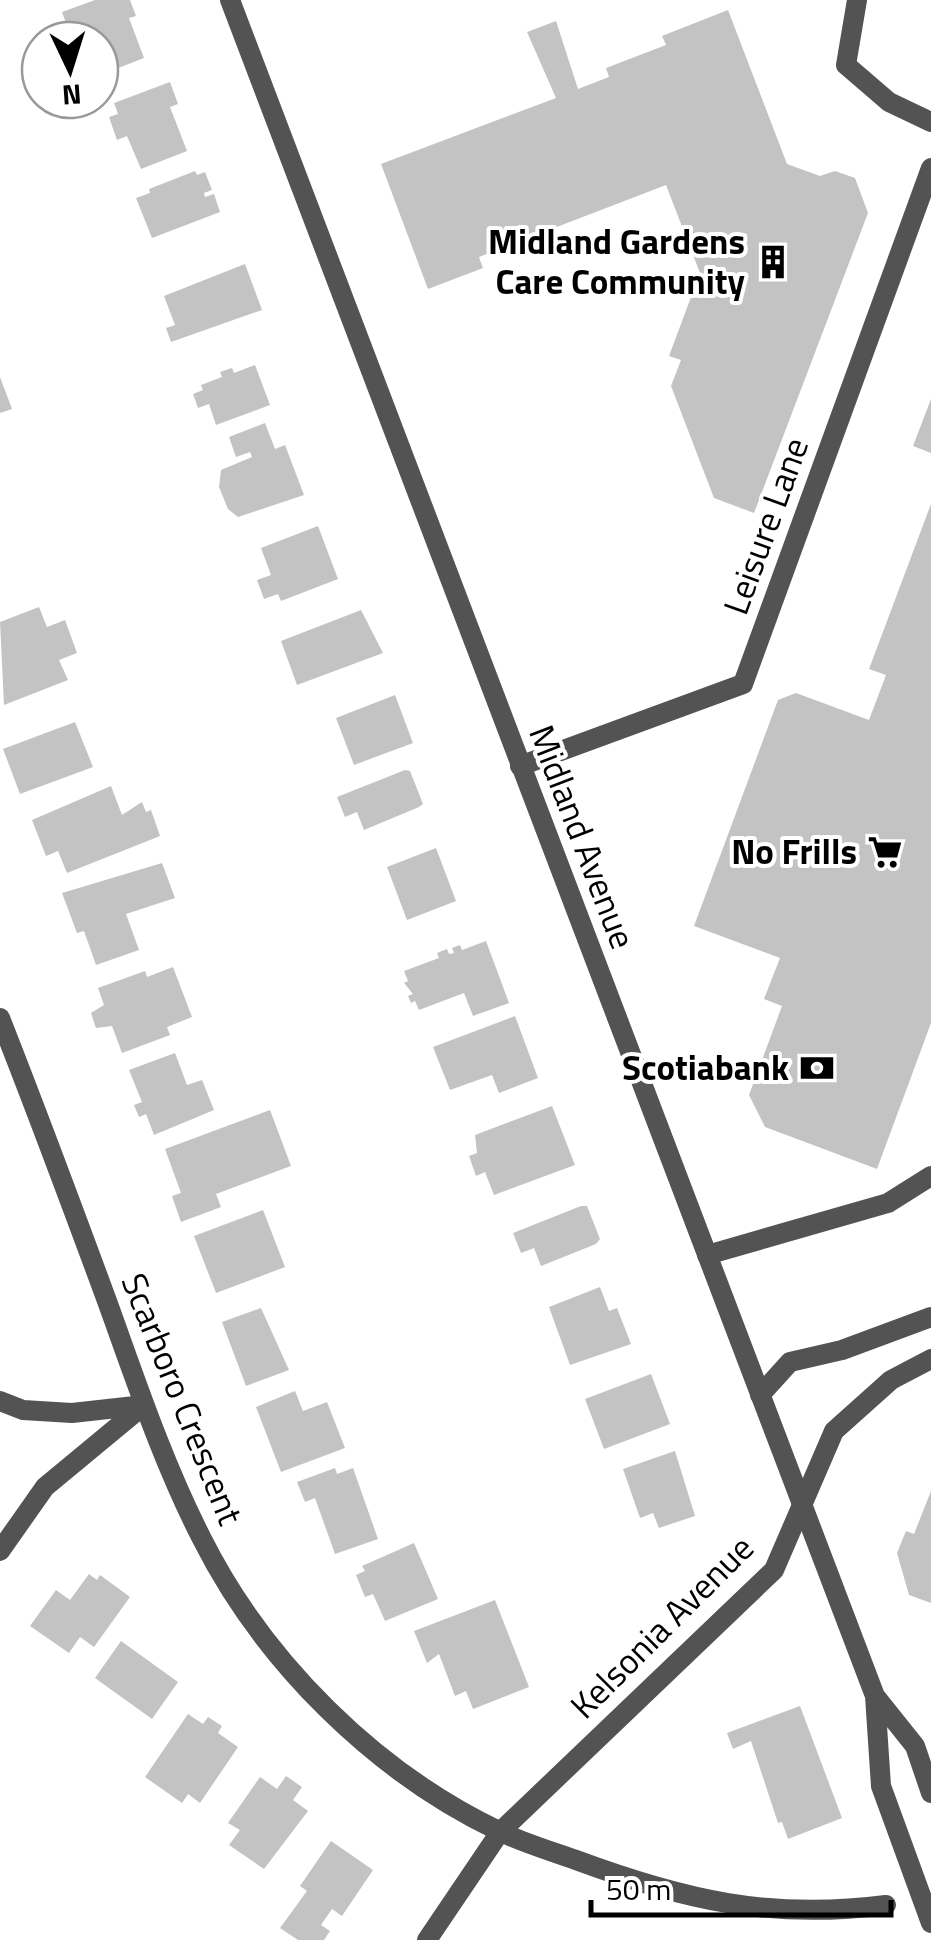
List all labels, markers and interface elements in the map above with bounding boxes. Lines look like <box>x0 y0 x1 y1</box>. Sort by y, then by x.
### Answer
north arrow <box>20 20 120 120</box>
text: N <box>61 73 83 118</box>
place label: Midland Gardens Care Community <box>488 214 745 308</box>
building icon: Midland Gardens Care Community <box>754 243 792 281</box>
street label: Leisure Lane <box>708 430 822 622</box>
street label: Midland Avenue <box>515 717 650 956</box>
place label: No Frills <box>731 824 857 878</box>
supermarket icon: No Frills <box>866 833 904 871</box>
place label: Scotiabank <box>622 1040 789 1094</box>
bank icon: Scotiabank <box>798 1049 836 1087</box>
street label: Scarboro Crescent <box>108 1265 258 1533</box>
street label: Kelsonia Avenue <box>557 1522 766 1731</box>
scale bar <box>591 1855 891 1917</box>
text: 50 m <box>606 1866 671 1912</box>

